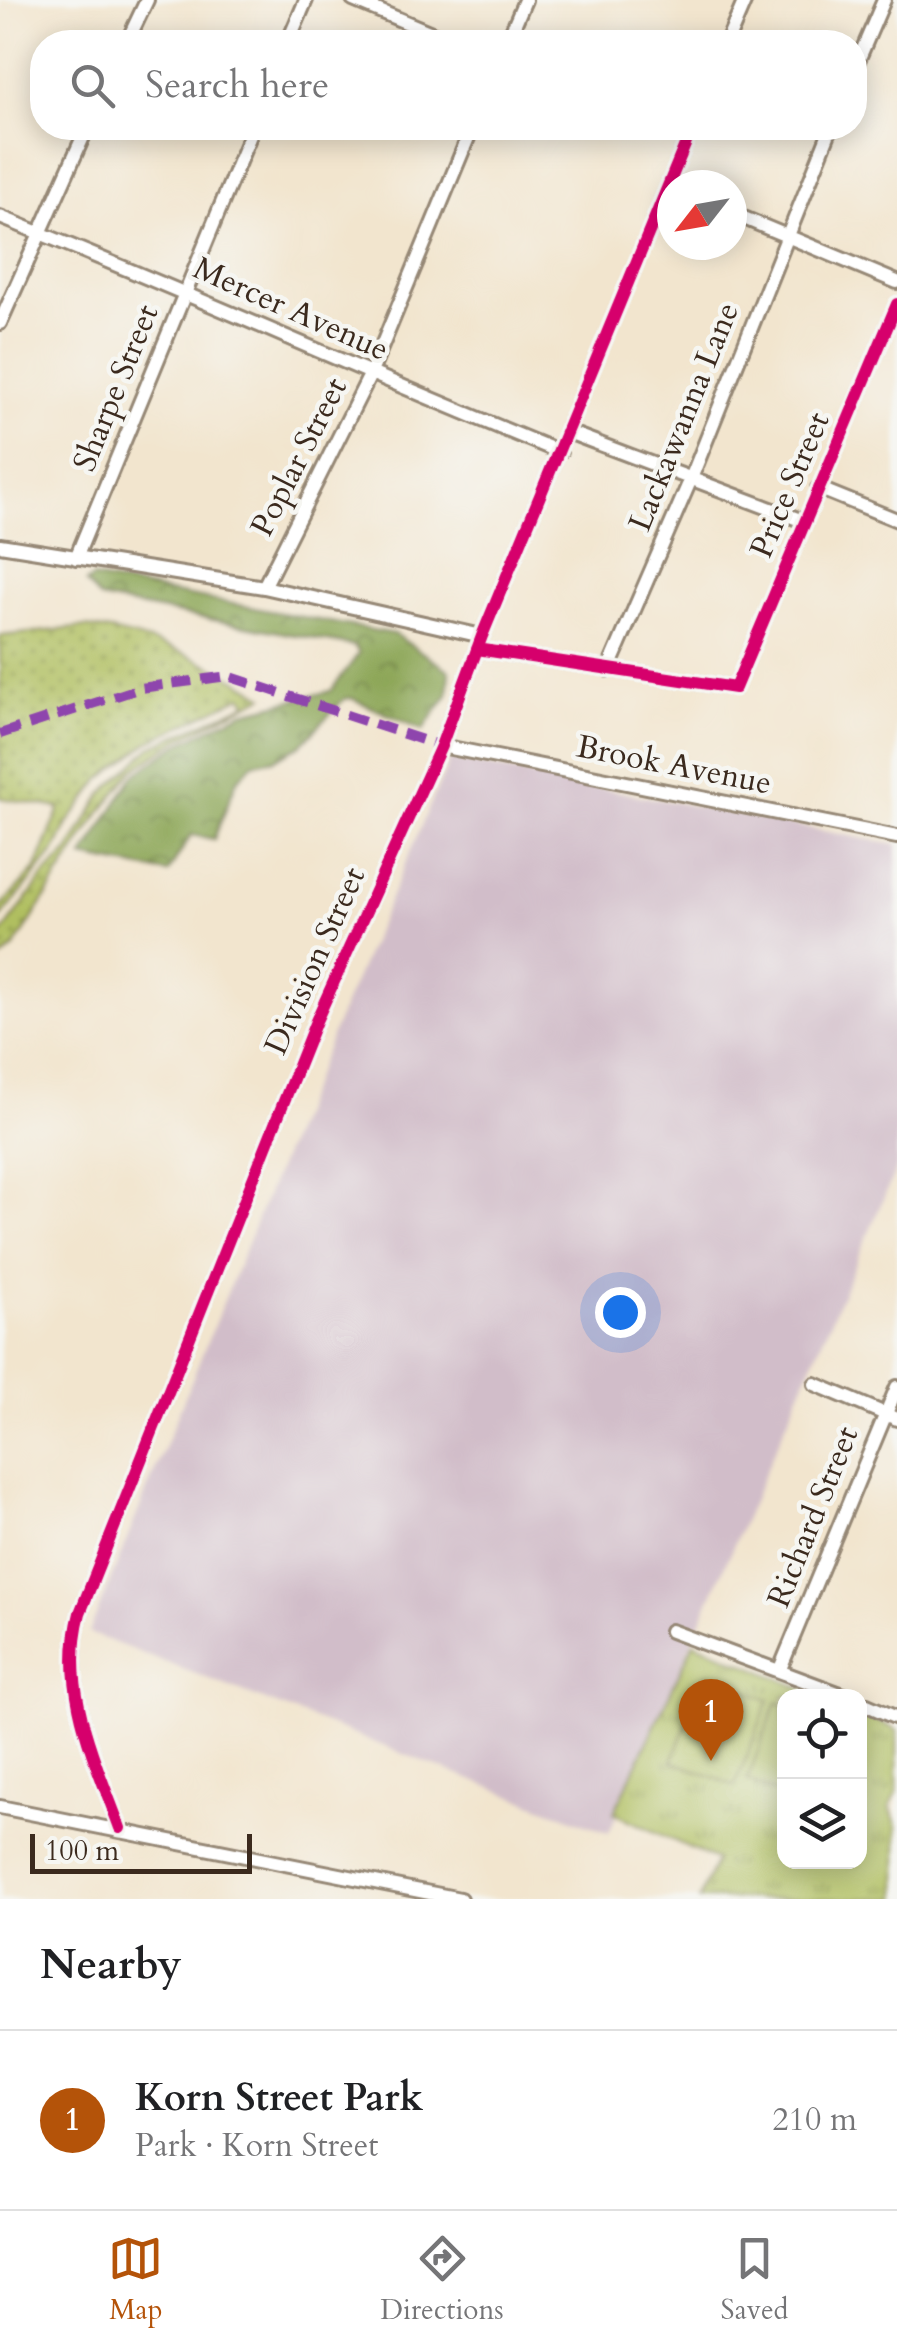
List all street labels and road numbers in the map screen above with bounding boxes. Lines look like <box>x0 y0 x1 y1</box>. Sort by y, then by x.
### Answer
street label: Mercer Avenue <box>186 246 396 372</box>
street label: Lackawanna Lane <box>618 296 750 538</box>
street label: Sharpe Street <box>63 298 169 478</box>
street label: Poplar Street <box>240 370 358 544</box>
street label: Price Street <box>740 405 840 565</box>
street label: Brook Avenue <box>573 725 775 805</box>
street label: Division Street <box>254 860 376 1062</box>
street label: Richard Street <box>757 1420 869 1614</box>

